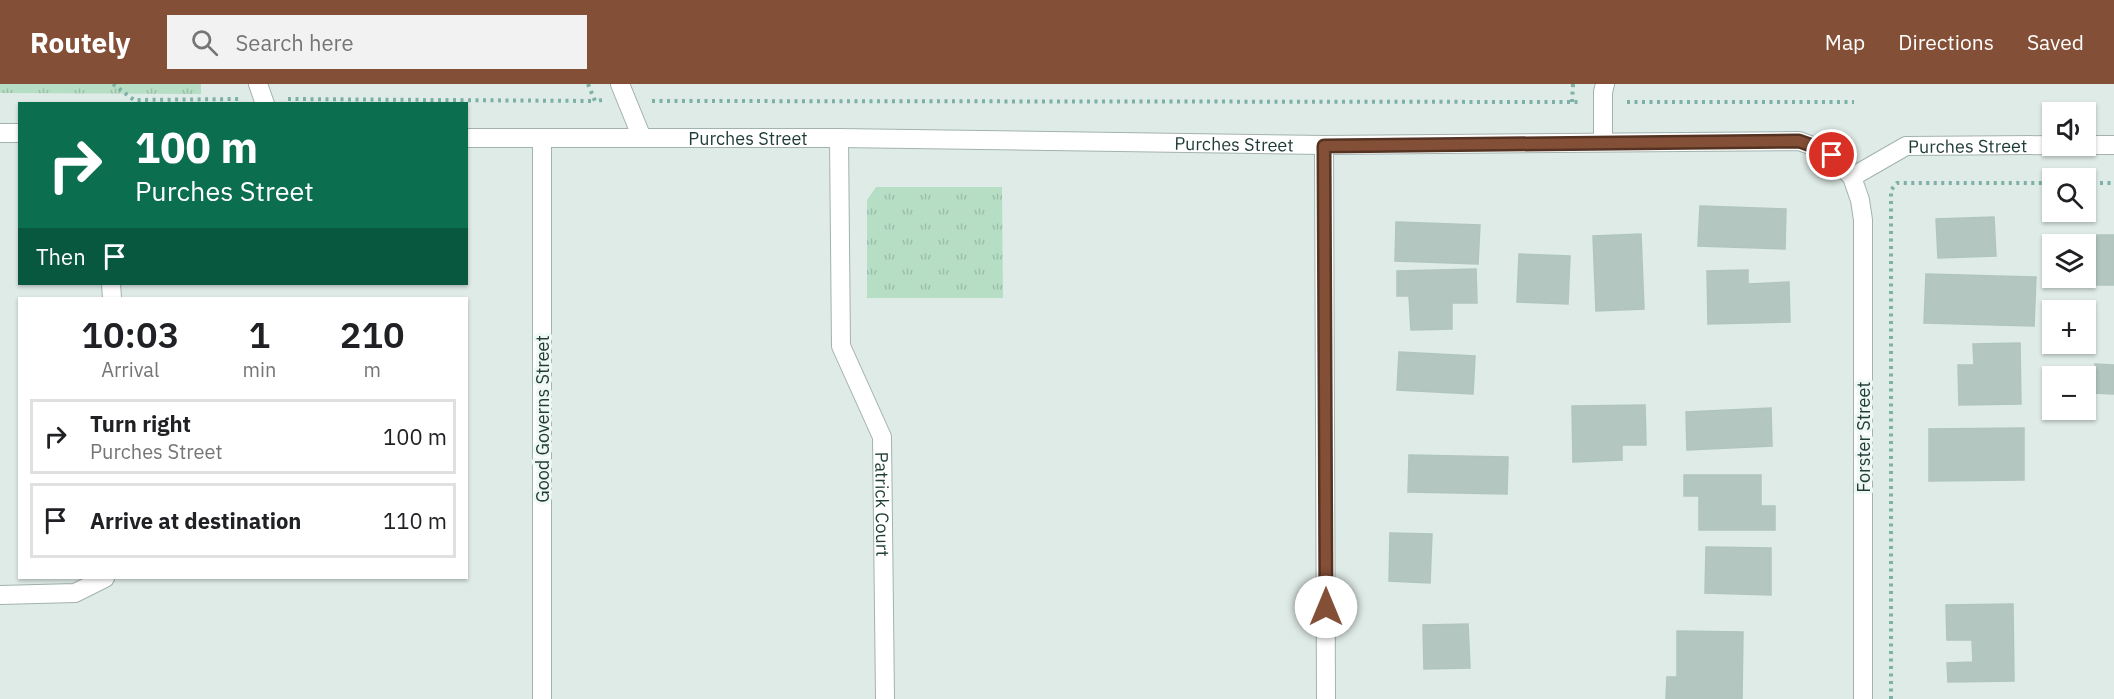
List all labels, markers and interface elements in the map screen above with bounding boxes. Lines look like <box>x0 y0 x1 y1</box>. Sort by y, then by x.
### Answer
search box <box>167 15 587 69</box>
text: Routely <box>30 24 131 61</box>
icon: search <box>188 26 221 59</box>
text: Search here <box>236 28 354 57</box>
text: Map <box>1825 28 1865 56</box>
text: Directions <box>1898 28 1994 56</box>
text: Saved <box>2027 28 2084 56</box>
map controls <box>2042 102 2096 420</box>
button: sound <box>2042 102 2096 156</box>
text: 100 m <box>135 120 258 175</box>
icon: right <box>36 126 114 204</box>
street label: Purches Street <box>688 127 808 150</box>
pin <box>1806 129 1857 180</box>
street label: Purches Street <box>1174 131 1294 156</box>
street label: Purches Street <box>1908 134 2027 157</box>
icon: arrive <box>1815 138 1848 171</box>
button: search <box>2042 168 2096 222</box>
text: Purches Street <box>135 173 314 208</box>
button: layers <box>2042 234 2096 288</box>
icon: arrive <box>98 240 131 273</box>
text: Then <box>36 242 86 271</box>
button: + <box>2042 300 2096 354</box>
text: 10:03 <box>81 311 179 358</box>
text: 1 <box>249 311 270 358</box>
text: 210 <box>340 311 405 358</box>
street label: Good Governs Street <box>531 335 554 503</box>
text: Arrival <box>101 356 159 383</box>
text: min <box>243 356 276 383</box>
text: m <box>363 356 381 383</box>
button: − <box>2042 366 2096 420</box>
street label: Forster Street <box>1852 381 1875 493</box>
text: Turn right <box>90 409 191 438</box>
icon: right <box>39 420 72 453</box>
text: 100 m <box>383 422 447 451</box>
text: Purches Street <box>90 438 222 465</box>
street label: Patrick Court <box>871 451 895 557</box>
icon: arrive <box>39 504 72 537</box>
text: Arrive at destination <box>90 506 301 535</box>
text: 110 m <box>383 506 447 535</box>
position arrow <box>1294 575 1358 639</box>

